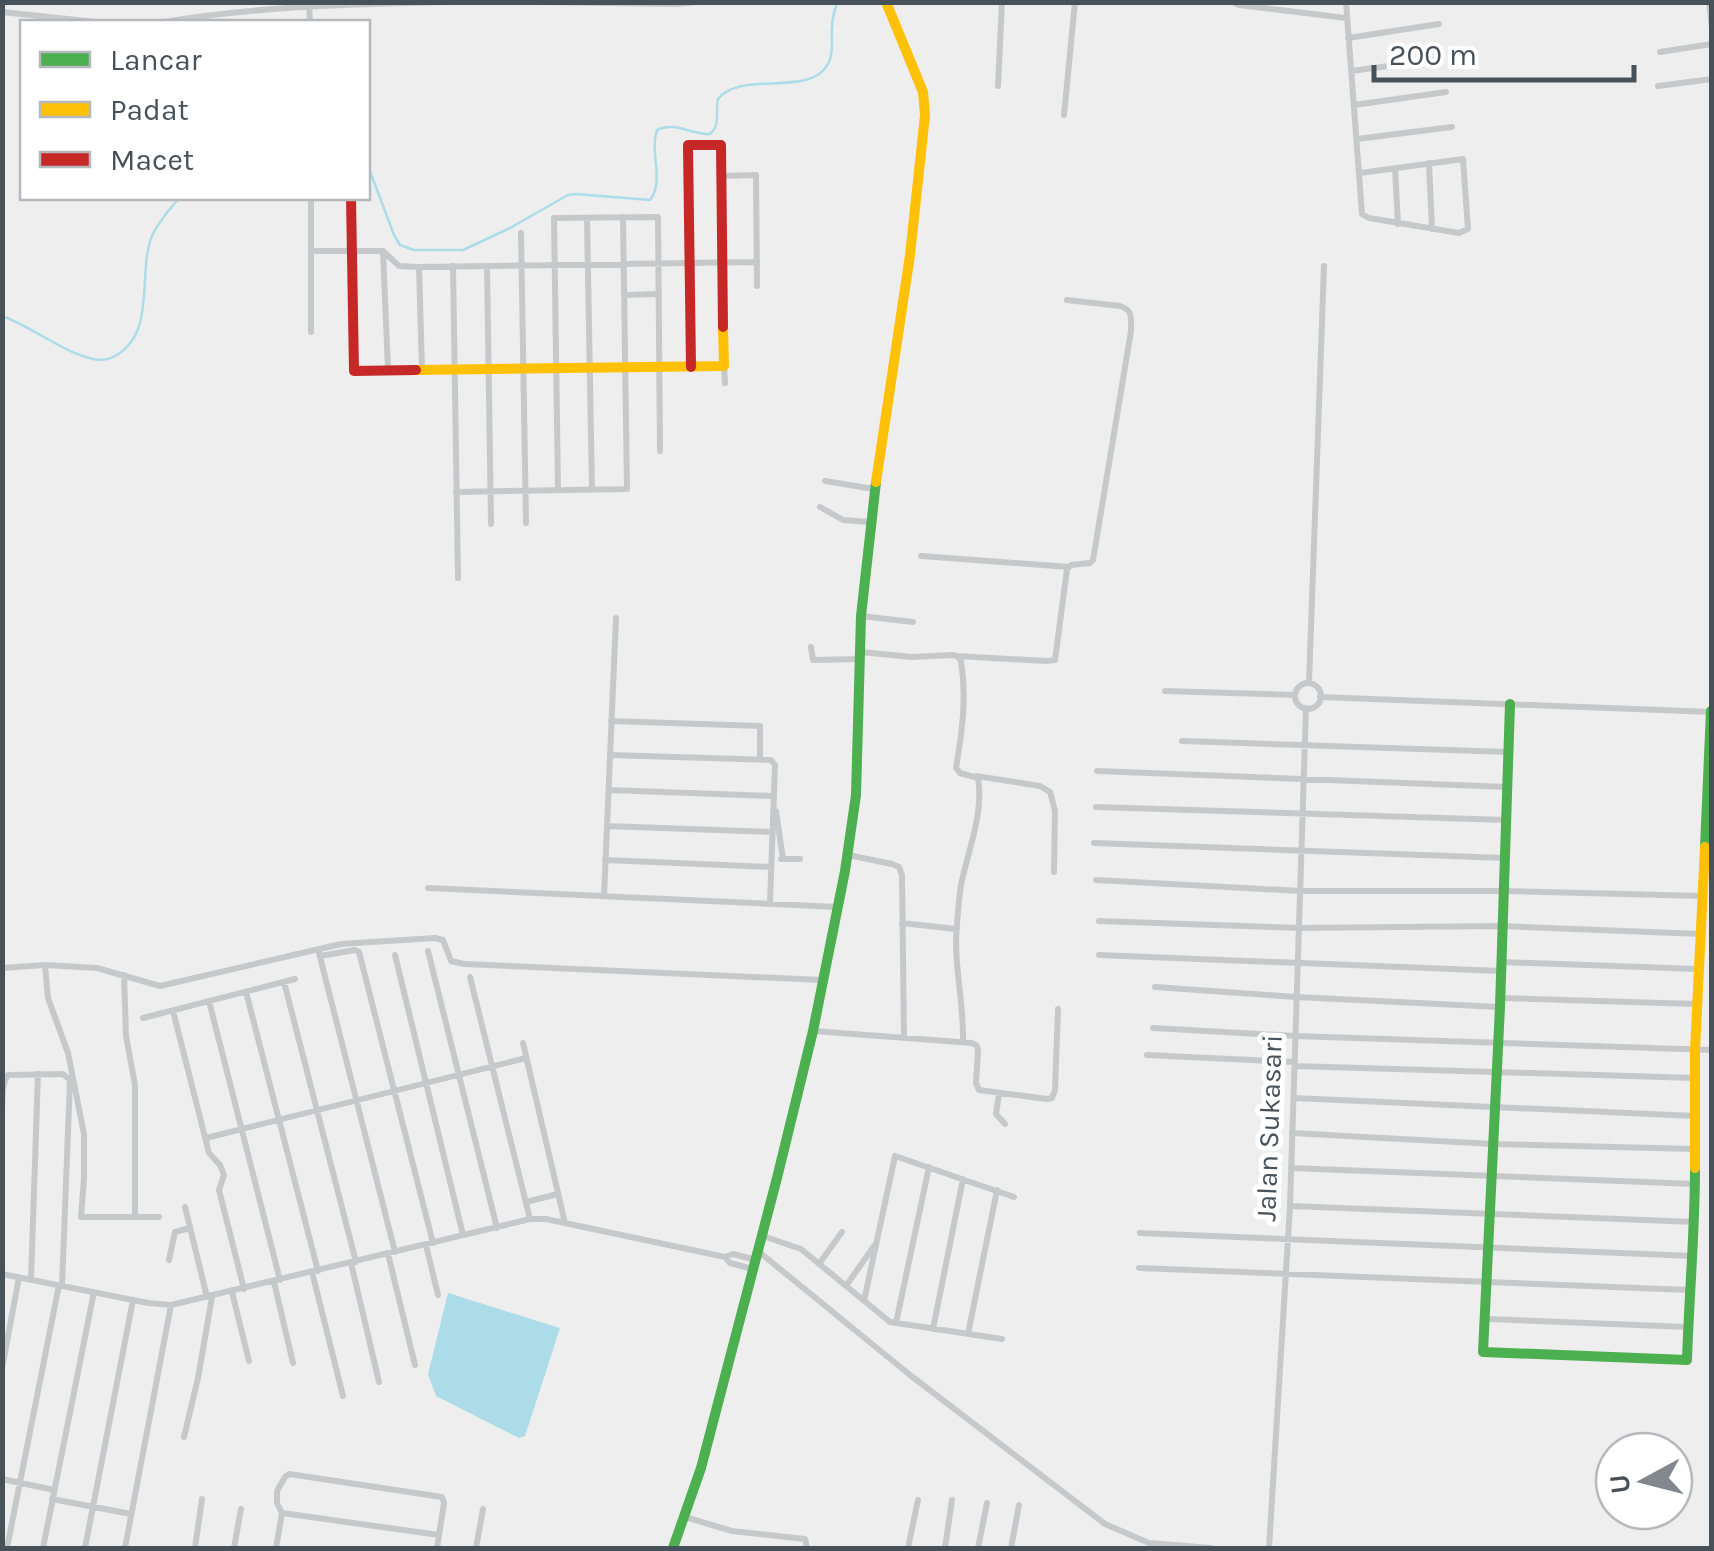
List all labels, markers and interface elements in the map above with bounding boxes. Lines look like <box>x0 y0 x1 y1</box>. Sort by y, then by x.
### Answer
legend <box>20 20 370 200</box>
scale bar <box>1374 20 1634 82</box>
text: 200 m <box>1389 37 1477 73</box>
text: Lancar <box>110 42 202 78</box>
text: Padat <box>110 92 189 128</box>
text: Macet <box>110 142 194 178</box>
street label: Jalan Sukasari <box>1249 1034 1289 1222</box>
north arrow <box>1594 1431 1694 1531</box>
text: U <box>1602 1472 1637 1496</box>

